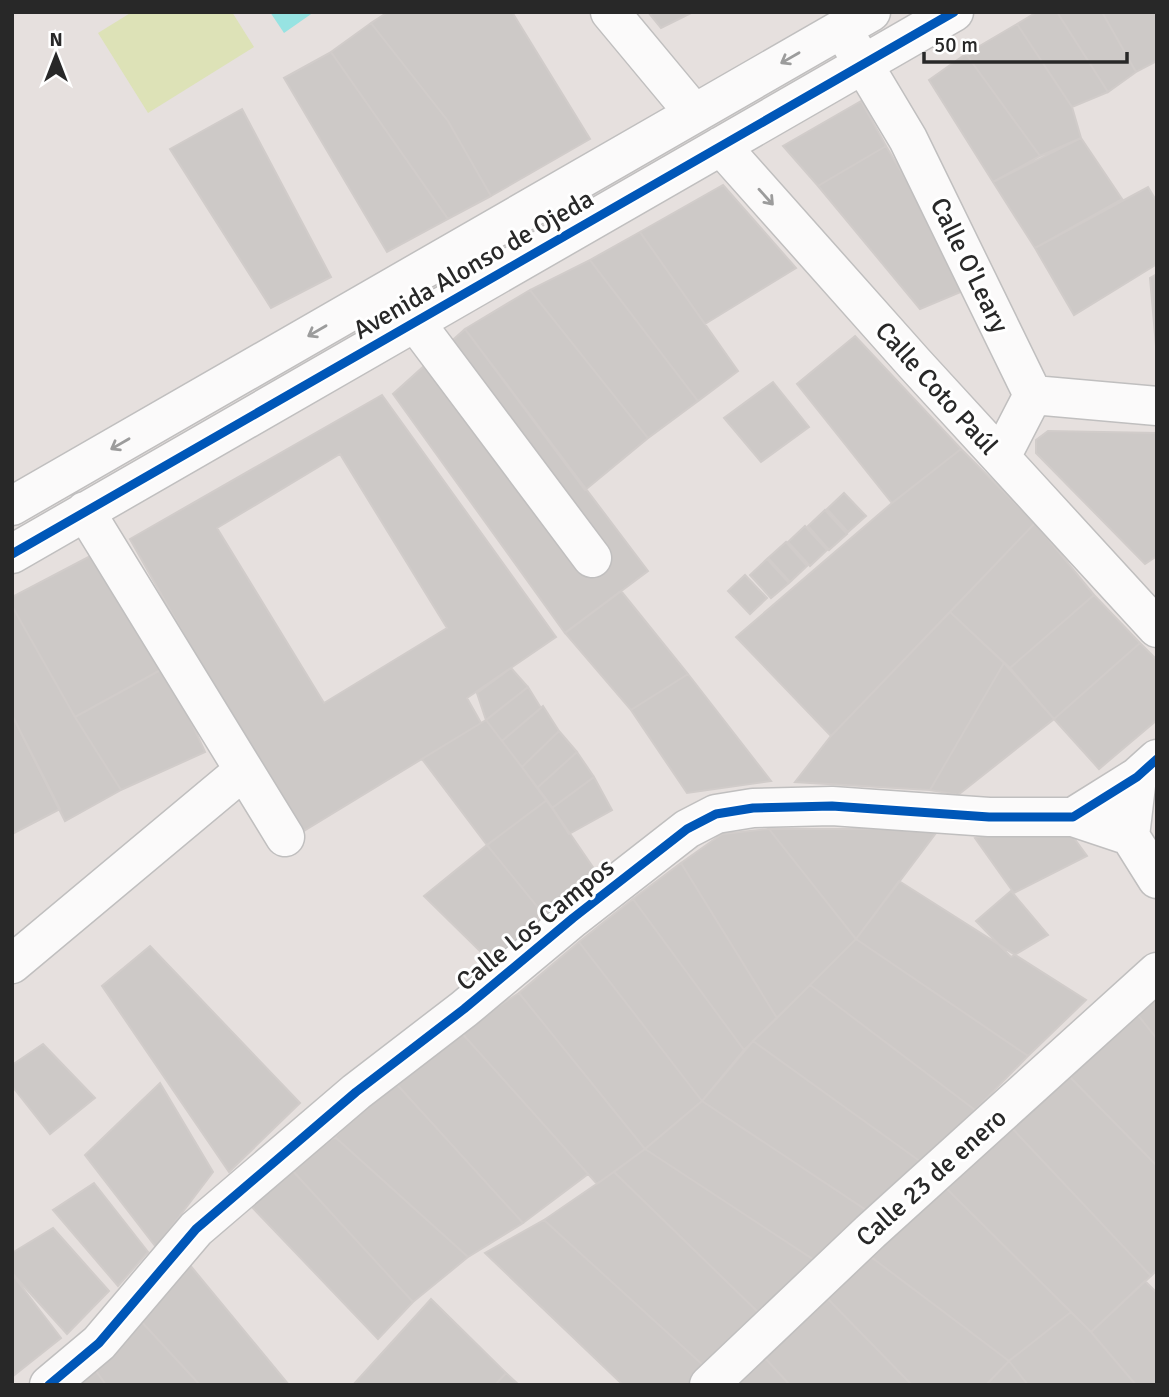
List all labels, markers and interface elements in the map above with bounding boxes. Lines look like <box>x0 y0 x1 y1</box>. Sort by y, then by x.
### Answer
north arrow <box>21 21 91 91</box>
scale bar <box>924 21 1127 65</box>
text: N <box>49 28 63 52</box>
text: 50 m <box>934 32 978 58</box>
one-way arrow <box>780 52 801 65</box>
street label: Avenida Alonso de Ojeda <box>348 183 599 347</box>
one-way arrow <box>758 188 774 206</box>
street label: Calle O'Leary <box>923 193 1016 338</box>
street label: Calle Coto Paúl <box>868 315 1004 462</box>
one-way arrow <box>308 324 328 338</box>
one-way arrow <box>110 438 130 452</box>
street label: Calle Los Campos <box>450 851 621 998</box>
street label: Calle 23 de enero <box>850 1102 1013 1254</box>

